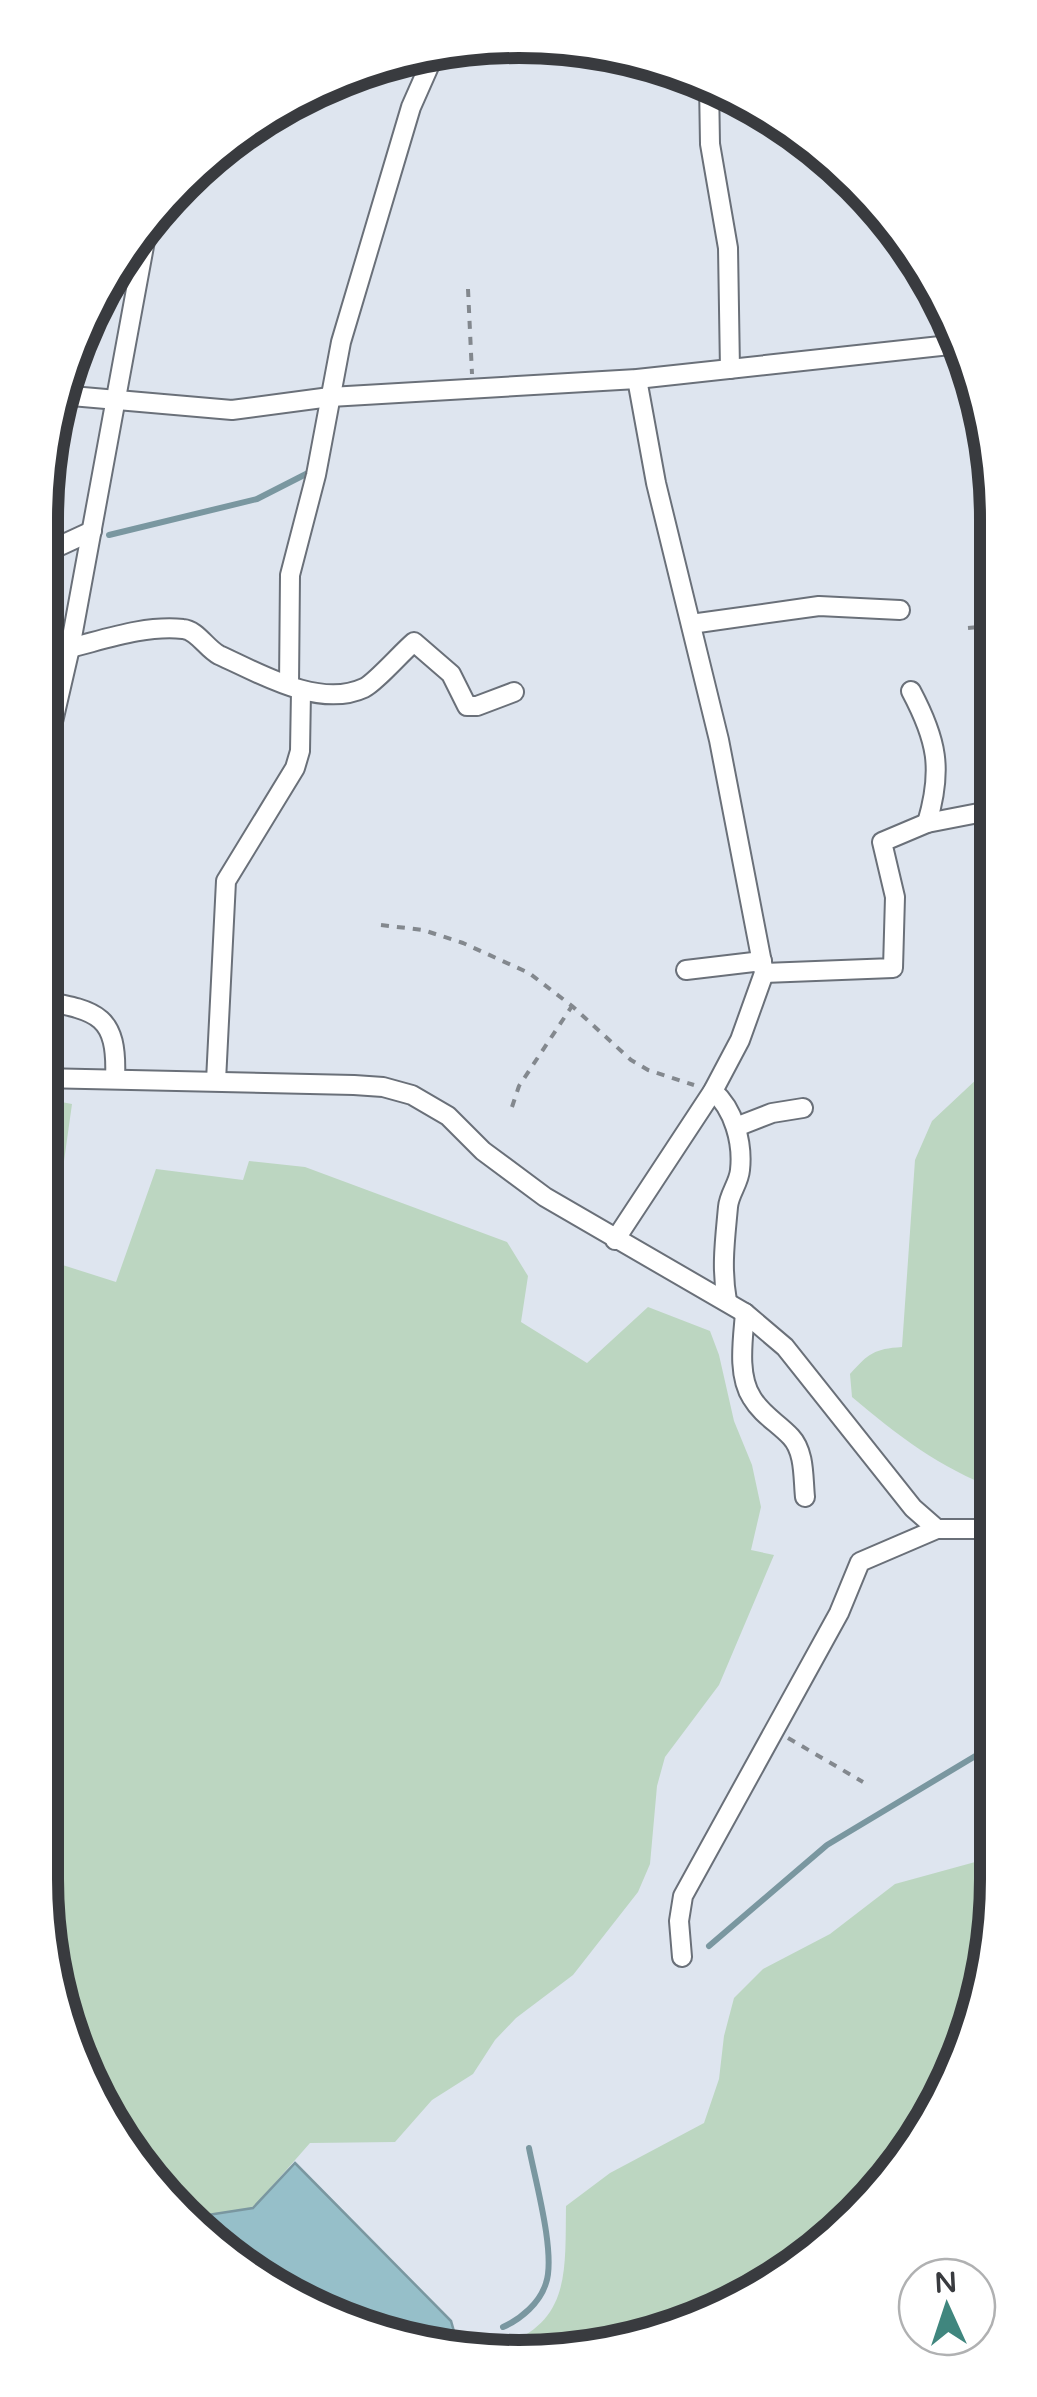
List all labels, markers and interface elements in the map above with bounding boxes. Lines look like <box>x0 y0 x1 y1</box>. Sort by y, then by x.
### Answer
north arrow <box>897 2257 997 2357</box>
text: N <box>934 2265 958 2301</box>

